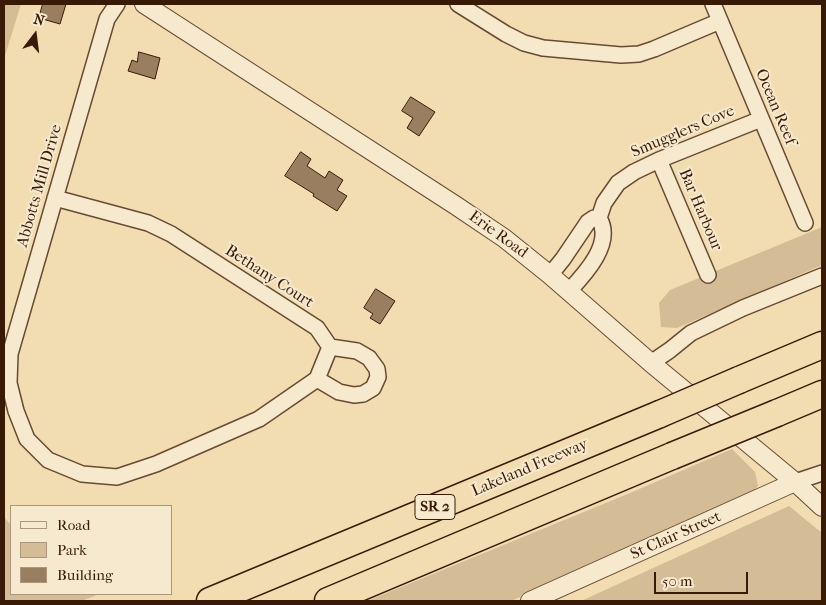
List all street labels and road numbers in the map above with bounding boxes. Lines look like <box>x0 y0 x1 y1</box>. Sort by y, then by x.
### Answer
street label: Ocean Reef <box>750 66 800 148</box>
street label: Smugglers Cove <box>629 102 737 162</box>
street label: Abbotts Mill Drive <box>13 123 67 249</box>
street label: Bar Harbour <box>674 166 726 254</box>
street label: Erie Road <box>465 207 531 263</box>
street label: Bethany Court <box>221 241 317 313</box>
street label: Lakeland Freeway <box>469 435 591 501</box>
road number: SR 2 <box>415 494 455 520</box>
street label: St Clair Street <box>628 507 724 565</box>

